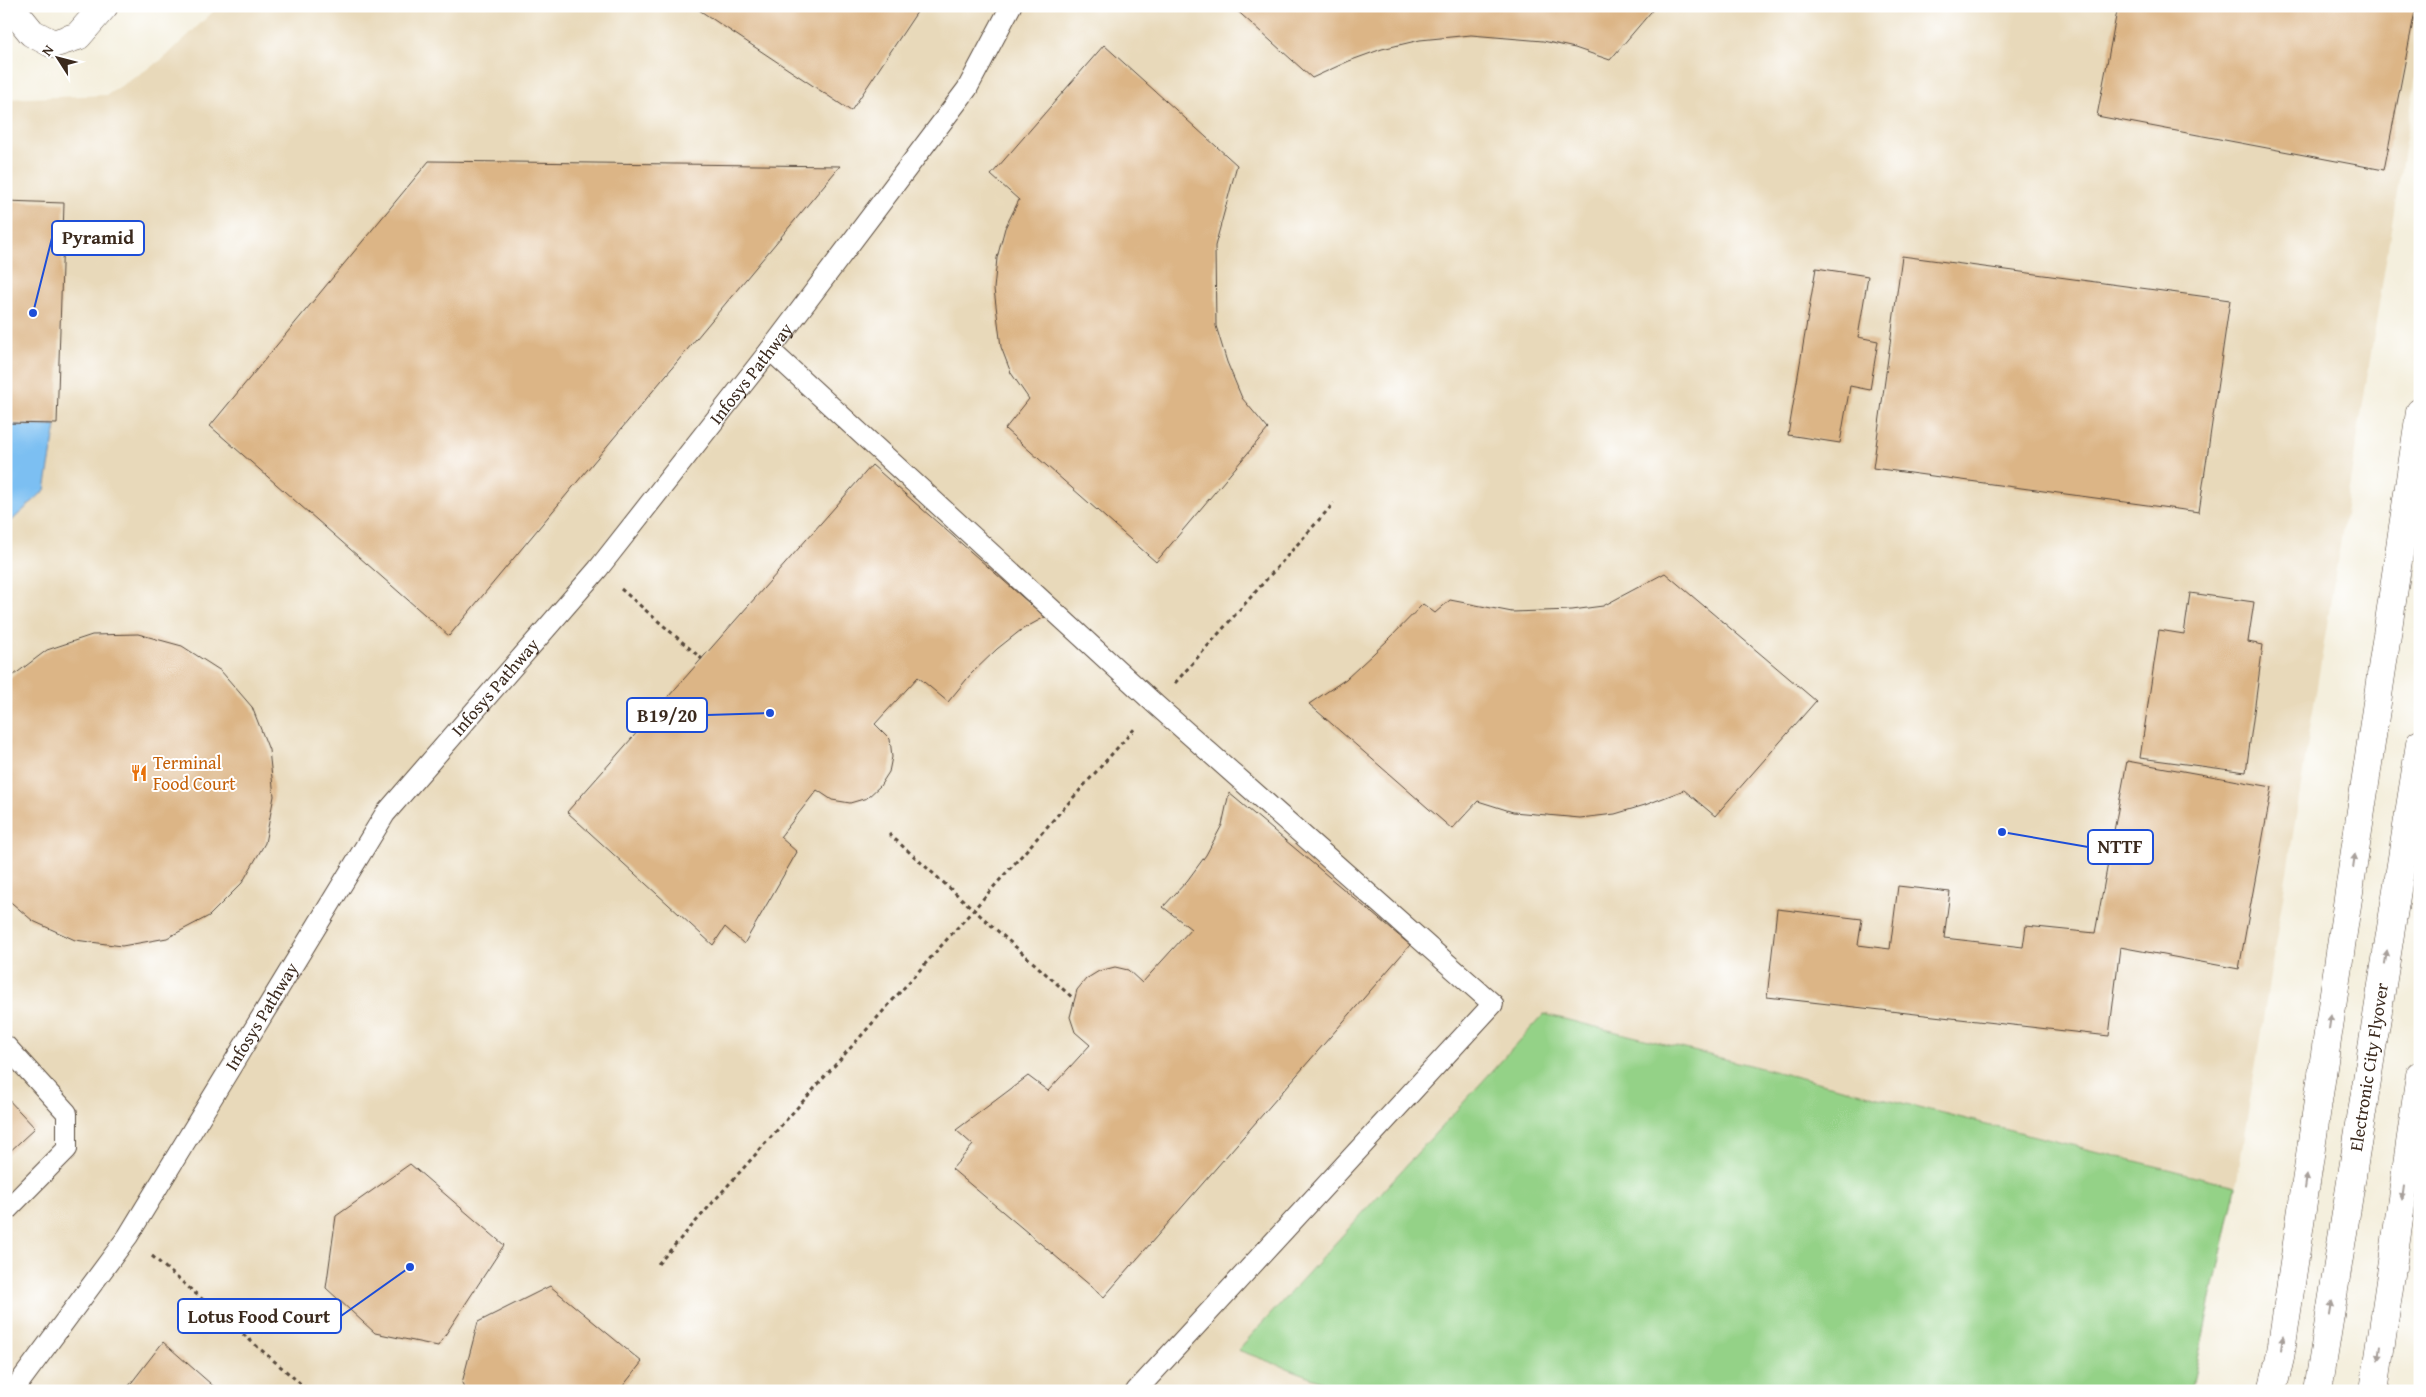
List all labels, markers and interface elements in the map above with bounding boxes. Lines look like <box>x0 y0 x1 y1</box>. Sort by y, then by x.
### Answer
north arrow <box>32 32 82 82</box>
text: N <box>37 40 59 60</box>
callout: Pyramid <box>52 221 144 255</box>
text: Pyramid <box>62 223 134 251</box>
street label: Infosys Pathway <box>702 317 799 430</box>
street label: Infosys Pathway <box>444 632 545 742</box>
callout: B19/20 <box>627 698 707 732</box>
text: B19/20 <box>637 701 697 729</box>
place label: Terminal Food Court <box>153 749 236 797</box>
restaurant icon: Terminal Food Court <box>129 763 149 783</box>
callout: NTTF <box>2088 830 2153 864</box>
text: NTTF <box>2098 832 2143 860</box>
one-way arrow <box>2350 852 2358 868</box>
one-way arrow <box>2383 949 2391 965</box>
street label: Infosys Pathway <box>218 957 305 1076</box>
street label: Electronic City Flyover <box>2342 980 2395 1153</box>
one-way arrow <box>2326 1013 2334 1029</box>
one-way arrow <box>2302 1174 2310 1190</box>
one-way arrow <box>2398 1185 2406 1201</box>
callout: Lotus Food Court <box>178 1299 341 1333</box>
one-way arrow <box>2328 1300 2336 1316</box>
text: Lotus Food Court <box>188 1302 331 1330</box>
one-way arrow <box>2278 1335 2286 1351</box>
one-way arrow <box>2375 1346 2383 1362</box>

